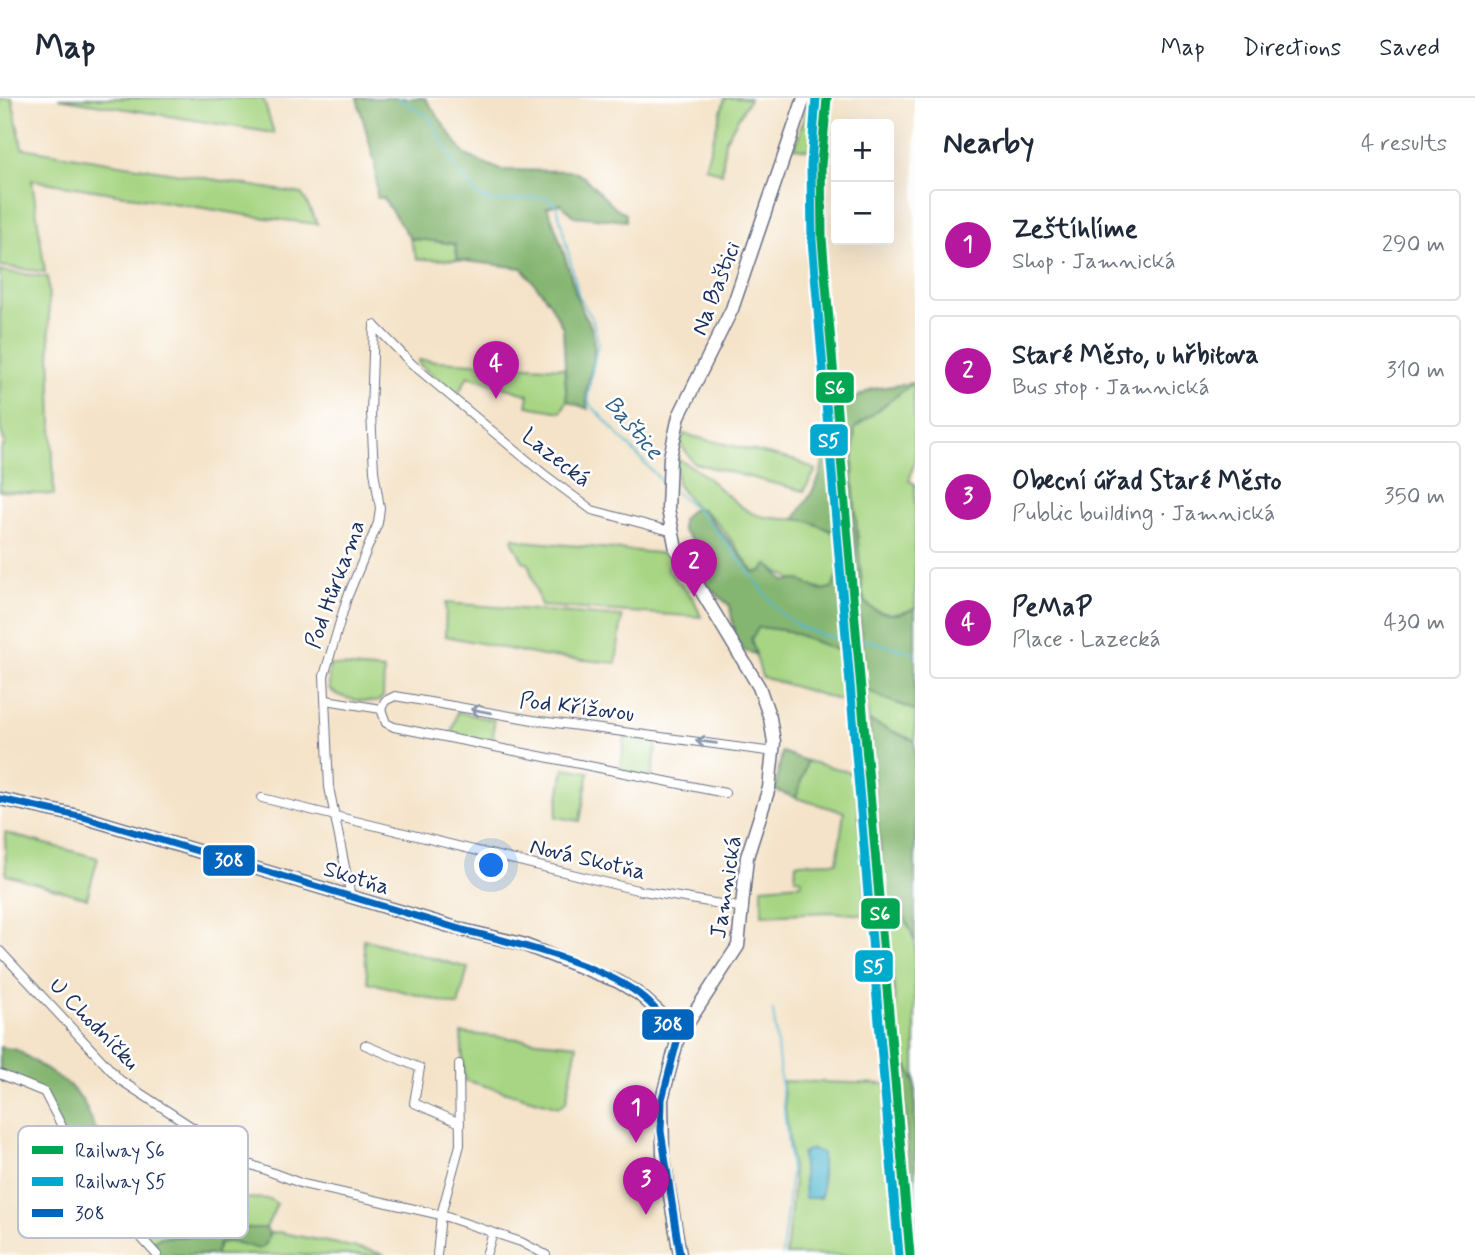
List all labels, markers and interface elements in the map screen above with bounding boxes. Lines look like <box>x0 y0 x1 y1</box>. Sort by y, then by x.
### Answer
text: Map <box>35 26 95 70</box>
text: Map <box>1161 33 1205 64</box>
text: Directions <box>1243 33 1341 64</box>
text: Saved <box>1379 33 1440 64</box>
map controls <box>831 119 894 245</box>
button: + <box>831 119 894 182</box>
text: Nearby <box>943 124 1034 163</box>
text: 4 results <box>1361 129 1447 159</box>
button: − <box>831 182 894 245</box>
text: Zeštíhlíme <box>1012 213 1137 247</box>
text: 1 <box>963 230 973 260</box>
text: 290 m <box>1382 230 1445 260</box>
street label: Na Baštici <box>685 237 749 340</box>
text: Shop · Jamnická <box>1012 247 1176 277</box>
text: Staré Město, u hřbitova <box>1012 339 1259 373</box>
pin: 4 <box>473 341 519 399</box>
text: 2 <box>962 356 974 386</box>
text: 310 m <box>1386 356 1445 386</box>
line badge: S6 <box>815 371 855 404</box>
text: Bus stop · Jamnická <box>1012 373 1210 403</box>
text: S6 <box>825 376 845 401</box>
water label: Baštice <box>596 389 670 468</box>
street label: Lazecká <box>515 422 597 495</box>
line badge: S5 <box>809 423 849 457</box>
text: S5 <box>818 429 841 454</box>
text: Obecní úřad Staré Město <box>1012 465 1282 499</box>
text: 3 <box>963 482 973 512</box>
text: 350 m <box>1384 482 1445 512</box>
text: Public building · Jamnická <box>1012 499 1275 529</box>
street label: Pod Hůrkama <box>299 516 373 653</box>
pin: 2 <box>671 539 717 597</box>
text: PeMaP <box>1012 591 1092 625</box>
text: 4 <box>961 608 975 638</box>
text: 430 m <box>1384 608 1445 638</box>
text: Place · Lazecká <box>1012 625 1161 655</box>
street label: Pod Křížovou <box>518 686 636 730</box>
one-way arrow <box>470 704 493 717</box>
one-way arrow <box>696 735 718 748</box>
street label: Nová Skotňa <box>527 832 648 888</box>
street label: Jamnická <box>704 834 750 941</box>
line badge: 308 <box>202 844 256 877</box>
your location <box>474 848 508 882</box>
text: 308 <box>214 849 244 874</box>
street label: Skotňa <box>320 855 393 903</box>
line badge: S6 <box>860 897 901 930</box>
text: S6 <box>870 902 890 927</box>
line badge: S5 <box>854 949 894 983</box>
text: S5 <box>863 955 886 980</box>
street label: U Chodníčku <box>42 972 145 1077</box>
line badge: 308 <box>641 1008 695 1041</box>
text: 308 <box>653 1013 683 1038</box>
pin: 1 <box>613 1085 659 1143</box>
legend <box>18 1126 248 1238</box>
text: Railway S6 <box>75 1139 165 1165</box>
pin: 3 <box>623 1157 669 1215</box>
text: Railway S5 <box>75 1170 166 1196</box>
text: 308 <box>75 1202 105 1227</box>

